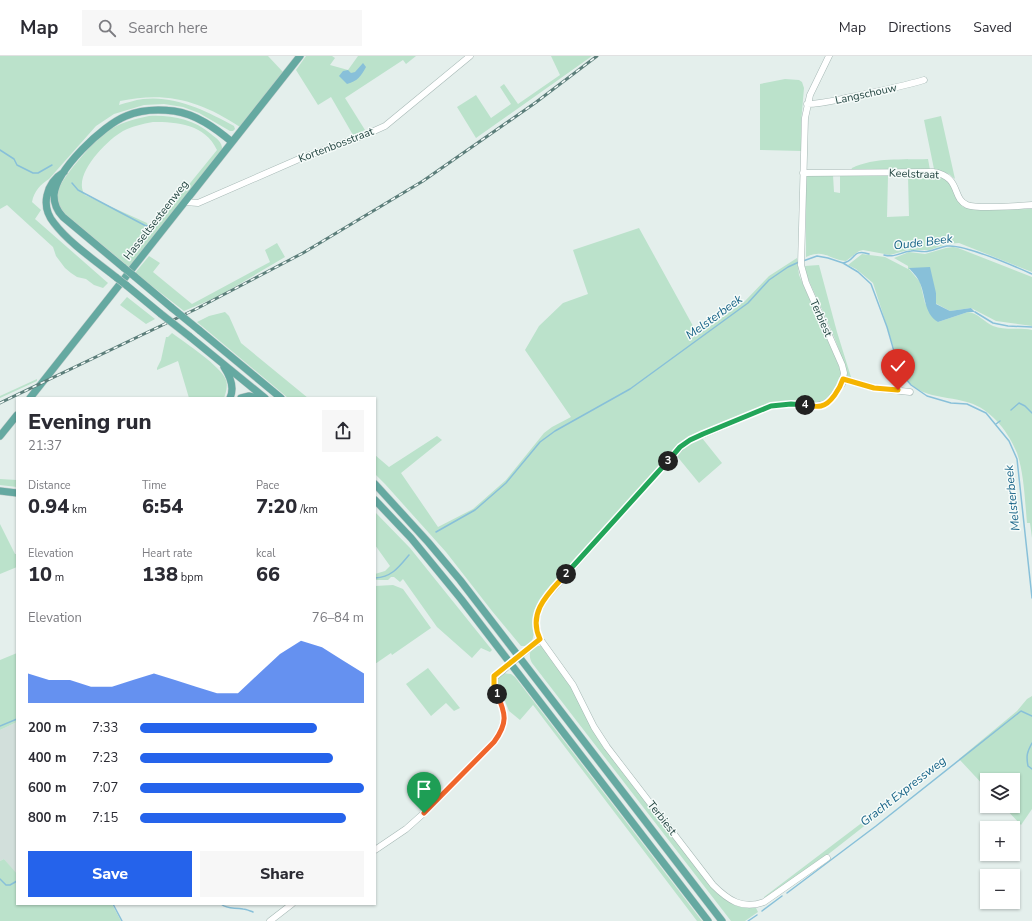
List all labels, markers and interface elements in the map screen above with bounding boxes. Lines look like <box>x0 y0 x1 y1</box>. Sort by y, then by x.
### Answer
search box <box>82 10 362 46</box>
text: Map <box>20 15 58 41</box>
icon: search <box>96 17 118 39</box>
text: Search here <box>128 18 208 38</box>
text: Map <box>839 18 866 37</box>
text: Directions <box>888 18 951 37</box>
text: Saved <box>973 18 1012 37</box>
street label: Langschouw <box>834 80 898 108</box>
street label: Kortenbosstraat <box>296 124 376 166</box>
street label: Keelstraat <box>889 166 939 182</box>
street label: Hasseltsesteenweg <box>120 177 192 263</box>
water label: Oude Beek <box>893 230 954 254</box>
water label: Melsterbeek <box>682 290 746 343</box>
street label: Terbiest <box>806 297 836 339</box>
pin <box>881 349 915 390</box>
icon: check <box>887 355 909 377</box>
pin: 4 <box>795 395 815 415</box>
text: 4 <box>802 397 808 412</box>
text: Evening run <box>28 407 152 437</box>
button: share <box>322 410 364 452</box>
text: 21:37 <box>28 437 62 455</box>
pin: 3 <box>658 451 678 471</box>
text: 3 <box>665 453 671 468</box>
water label: Melsterbeek <box>1000 463 1023 532</box>
text: Distance <box>28 478 71 493</box>
text: Time <box>142 478 166 493</box>
text: Pace <box>256 478 279 493</box>
text: 0.94 <box>28 493 69 520</box>
text: 6:54 <box>142 493 183 520</box>
text: 7:20 <box>256 493 297 520</box>
text: km <box>69 502 87 517</box>
text: /km <box>297 502 318 517</box>
text: Elevation <box>28 546 74 561</box>
text: Heart rate <box>142 546 192 561</box>
text: kcal <box>256 546 276 561</box>
text: 10 <box>28 561 52 588</box>
text: 138 <box>142 561 178 588</box>
text: 66 <box>256 561 280 588</box>
pin: 2 <box>556 564 576 584</box>
text: 2 <box>563 566 569 581</box>
text: m <box>52 570 64 585</box>
text: bpm <box>178 570 203 585</box>
text: Elevation <box>28 609 82 627</box>
text: 76–84 m <box>312 609 364 627</box>
pin: 1 <box>487 684 507 704</box>
text: 1 <box>494 686 500 701</box>
text: 200 m <box>28 719 66 737</box>
text: 7:33 <box>92 719 118 737</box>
text: 400 m <box>28 749 66 767</box>
text: 7:23 <box>92 749 118 767</box>
water label: Gracht Expressweg <box>857 752 949 830</box>
pin <box>407 772 441 813</box>
map controls <box>980 773 1020 909</box>
button: layers <box>980 773 1020 813</box>
icon: arrive <box>413 778 435 800</box>
text: 600 m <box>28 779 66 797</box>
text: 7:07 <box>92 779 118 797</box>
street label: Terbiest <box>644 798 680 838</box>
text: 800 m <box>28 809 66 827</box>
text: 7:15 <box>92 809 118 827</box>
button: + <box>980 821 1020 861</box>
button: Save <box>28 851 192 897</box>
button: Share <box>200 851 364 897</box>
button: − <box>980 869 1020 909</box>

